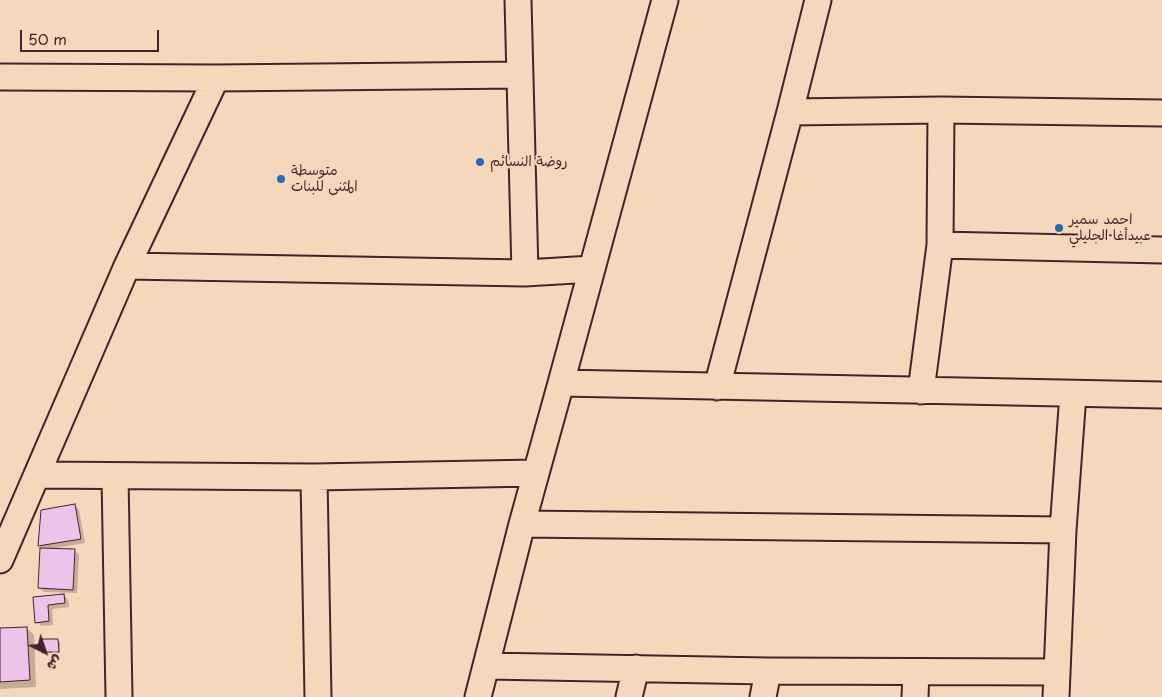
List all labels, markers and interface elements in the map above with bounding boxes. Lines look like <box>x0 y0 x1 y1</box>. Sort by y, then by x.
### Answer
scale bar <box>22 20 161 52</box>
text: 50 m <box>28 27 67 50</box>
place label: روضة النسائم <box>490 154 568 170</box>
marker: روضة النسائم <box>474 156 486 168</box>
place label: متوسطة المثنى للبنات <box>291 163 358 196</box>
marker: متوسطة المثنى للبنات <box>275 173 287 185</box>
place label: احمد سمير عبيدأغا الجليلي <box>1069 212 1151 244</box>
marker: احمد سمير عبيدأغا الجليلي <box>1053 222 1065 234</box>
north arrow <box>20 627 70 677</box>
text: ش <box>42 651 68 677</box>

